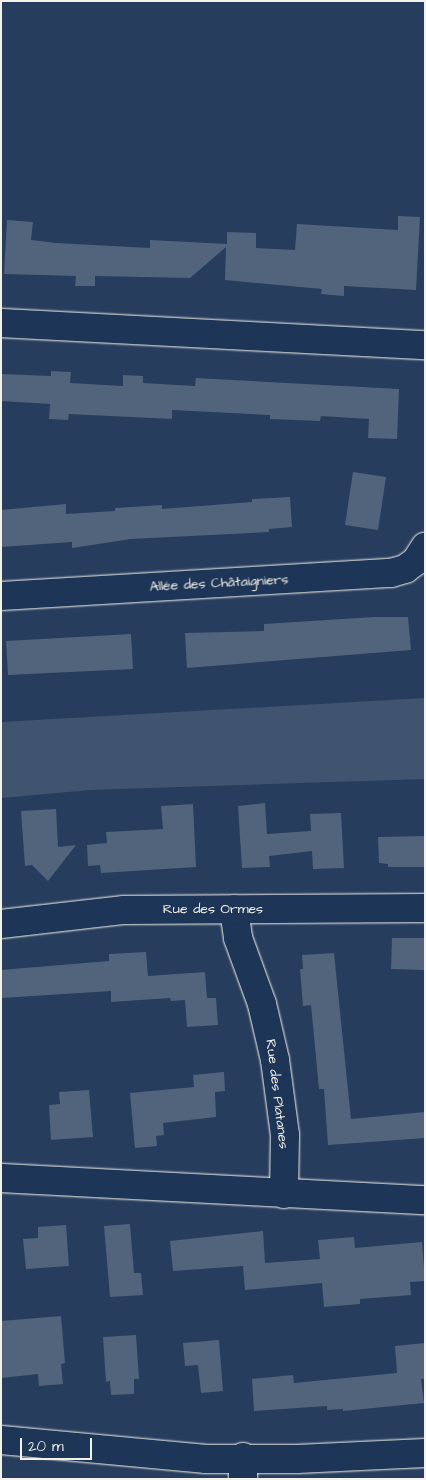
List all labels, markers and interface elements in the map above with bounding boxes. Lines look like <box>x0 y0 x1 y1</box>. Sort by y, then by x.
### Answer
street label: Allée des Châtaigniers <box>149 571 289 595</box>
street label: Rue des Ormes <box>163 901 263 917</box>
street label: Rue des Platanes <box>262 1038 292 1150</box>
scale bar <box>22 1428 95 1460</box>
text: 20 m <box>28 1436 64 1457</box>

